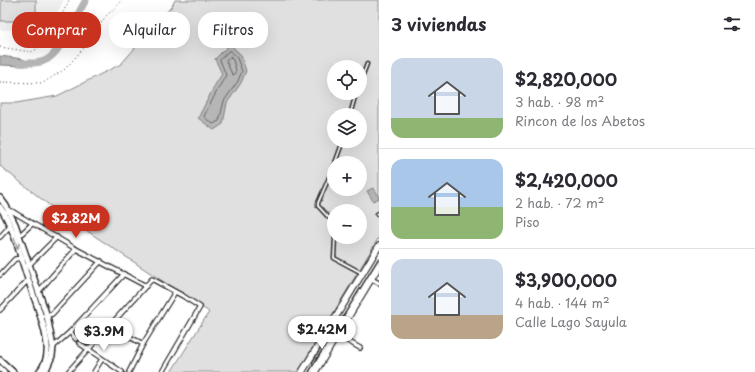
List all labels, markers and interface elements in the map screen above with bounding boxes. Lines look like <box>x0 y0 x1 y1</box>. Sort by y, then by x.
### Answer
text: 3 viviendas <box>391 11 486 37</box>
chip: Comprar <box>12 12 101 48</box>
chip: Alquilar <box>109 12 190 48</box>
chip: Filtros <box>198 12 268 48</box>
icon: filters <box>721 13 743 35</box>
map controls <box>327 60 367 244</box>
button: locate <box>327 60 367 100</box>
text: $2,820,000 <box>515 66 617 92</box>
icon: home <box>423 74 471 122</box>
text: 3 hab. · 98 m² <box>515 92 604 111</box>
button: layers <box>327 108 367 148</box>
text: Rincon de los Abetos <box>515 111 645 130</box>
button: + <box>327 156 367 196</box>
text: $2,420,000 <box>515 167 618 193</box>
icon: home <box>423 175 471 223</box>
text: 2 hab. · 72 m² <box>515 193 604 212</box>
button: − <box>327 204 367 244</box>
pin: $2.82M <box>43 205 109 239</box>
text: $2.82M <box>52 208 100 227</box>
text: Piso <box>515 212 540 231</box>
one-way arrow <box>12 237 20 249</box>
text: $3,900,000 <box>515 267 617 293</box>
icon: home <box>423 275 471 323</box>
text: 4 hab. · 144 m² <box>515 293 610 312</box>
text: Calle Lago Sayula <box>515 312 627 331</box>
pin: $2.42M <box>289 316 355 350</box>
pin: $3.9M <box>76 318 132 352</box>
text: $2.42M <box>297 319 347 338</box>
text: $3.9M <box>84 321 124 340</box>

